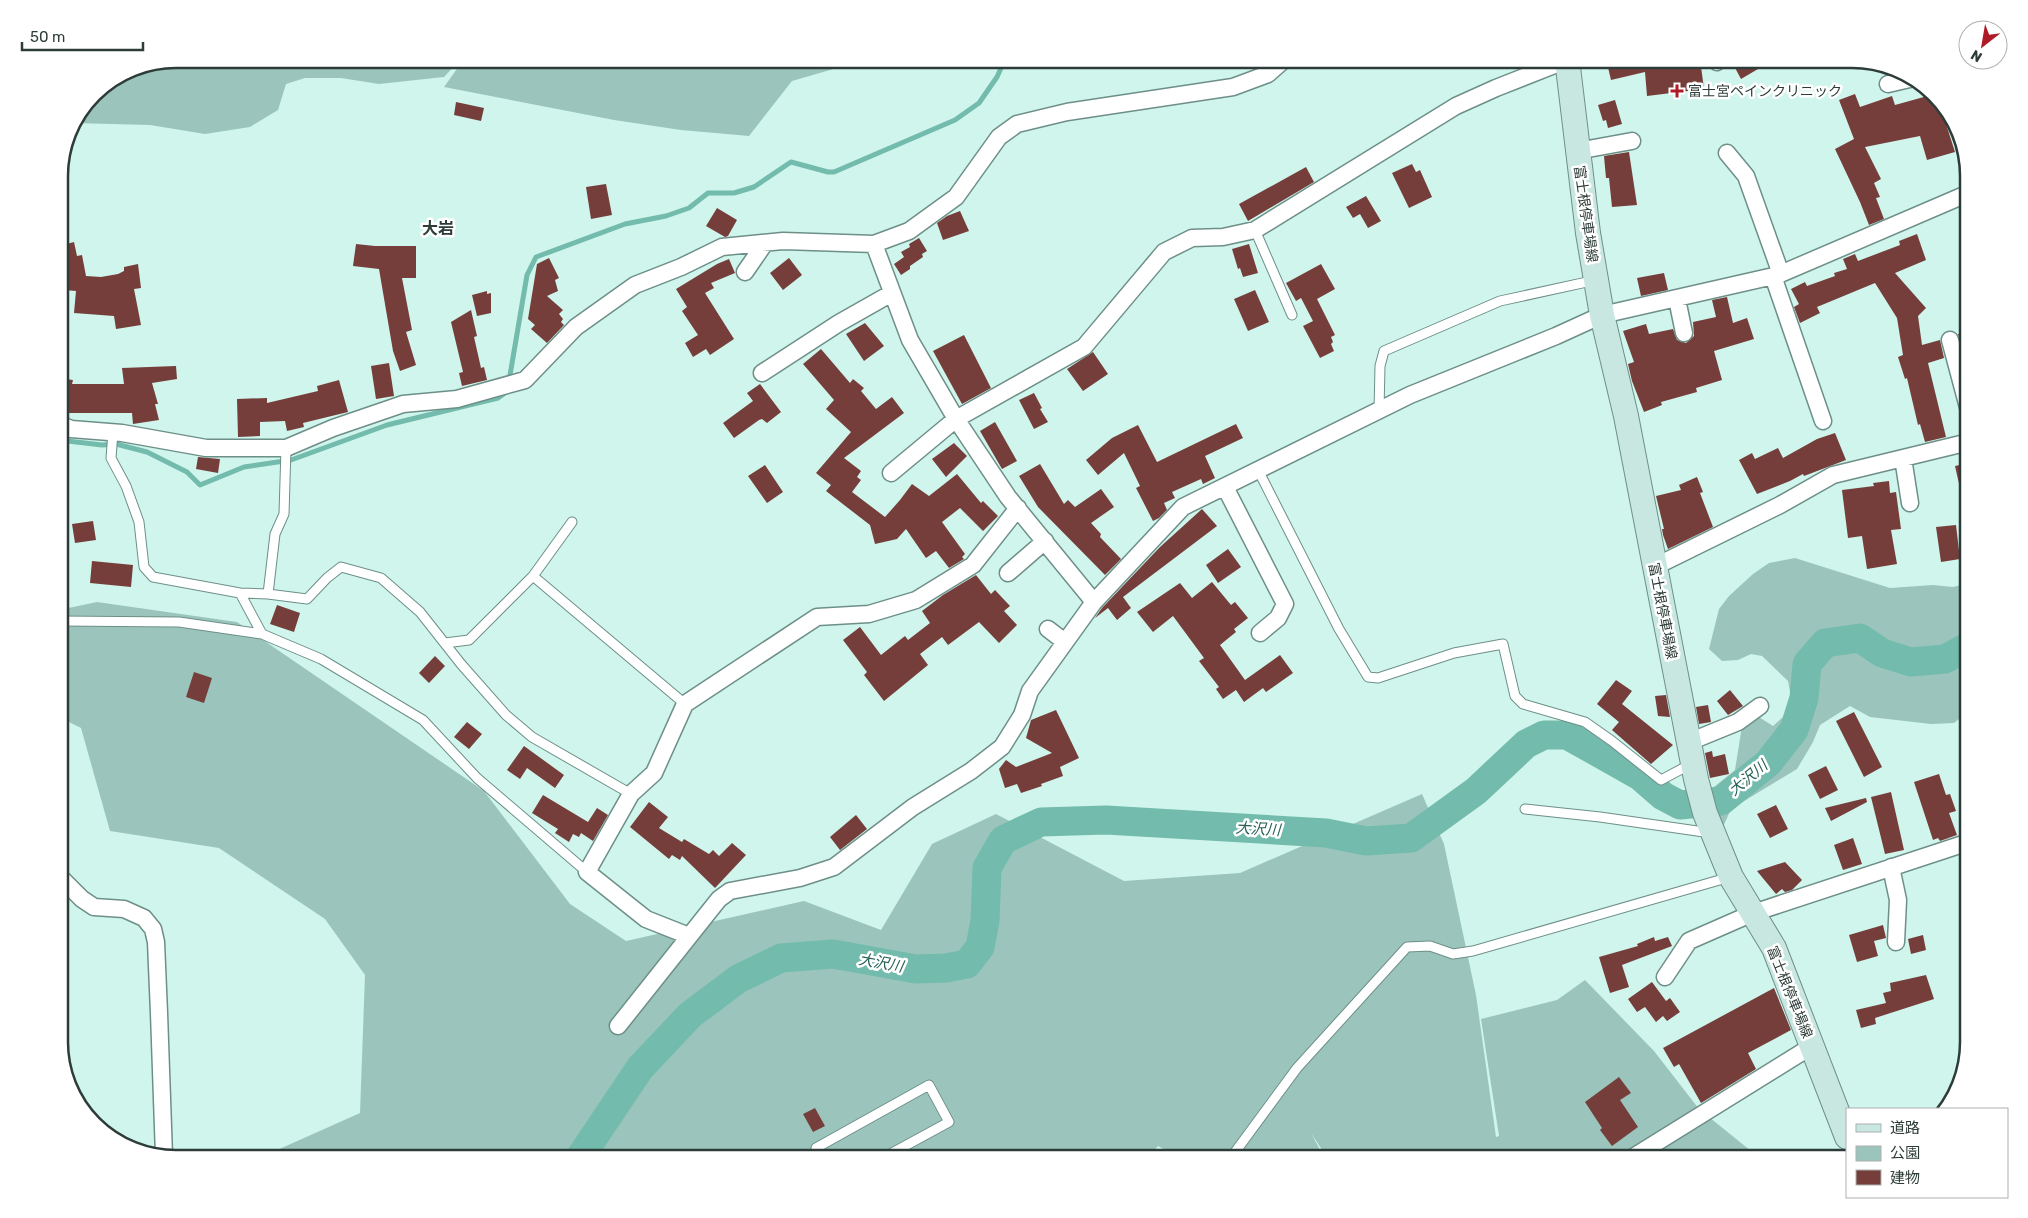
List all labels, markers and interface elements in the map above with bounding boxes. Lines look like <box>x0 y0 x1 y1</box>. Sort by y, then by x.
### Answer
scale bar <box>22 20 144 52</box>
north arrow <box>1958 20 2008 70</box>
text: 50 m <box>30 28 65 46</box>
text: N <box>1968 46 1985 66</box>
place label: 富士宮ペインクリニック <box>1688 83 1842 100</box>
marker: 富士宮ペインクリニック <box>1670 84 1684 98</box>
street label: 富士根停車場線 <box>1570 164 1601 264</box>
district label: 大岩 <box>422 219 454 238</box>
street label: 富士根停車場線 <box>1645 561 1680 661</box>
water label: 大沢川 <box>1725 755 1773 799</box>
water label: 大沢川 <box>1235 819 1283 839</box>
street label: 富士根停車場線 <box>1763 944 1816 1041</box>
water label: 大沢川 <box>857 950 907 976</box>
legend <box>1846 1108 2008 1198</box>
text: 道路 <box>1890 1119 1920 1137</box>
text: 公園 <box>1890 1144 1920 1162</box>
text: 建物 <box>1890 1169 1920 1187</box>

